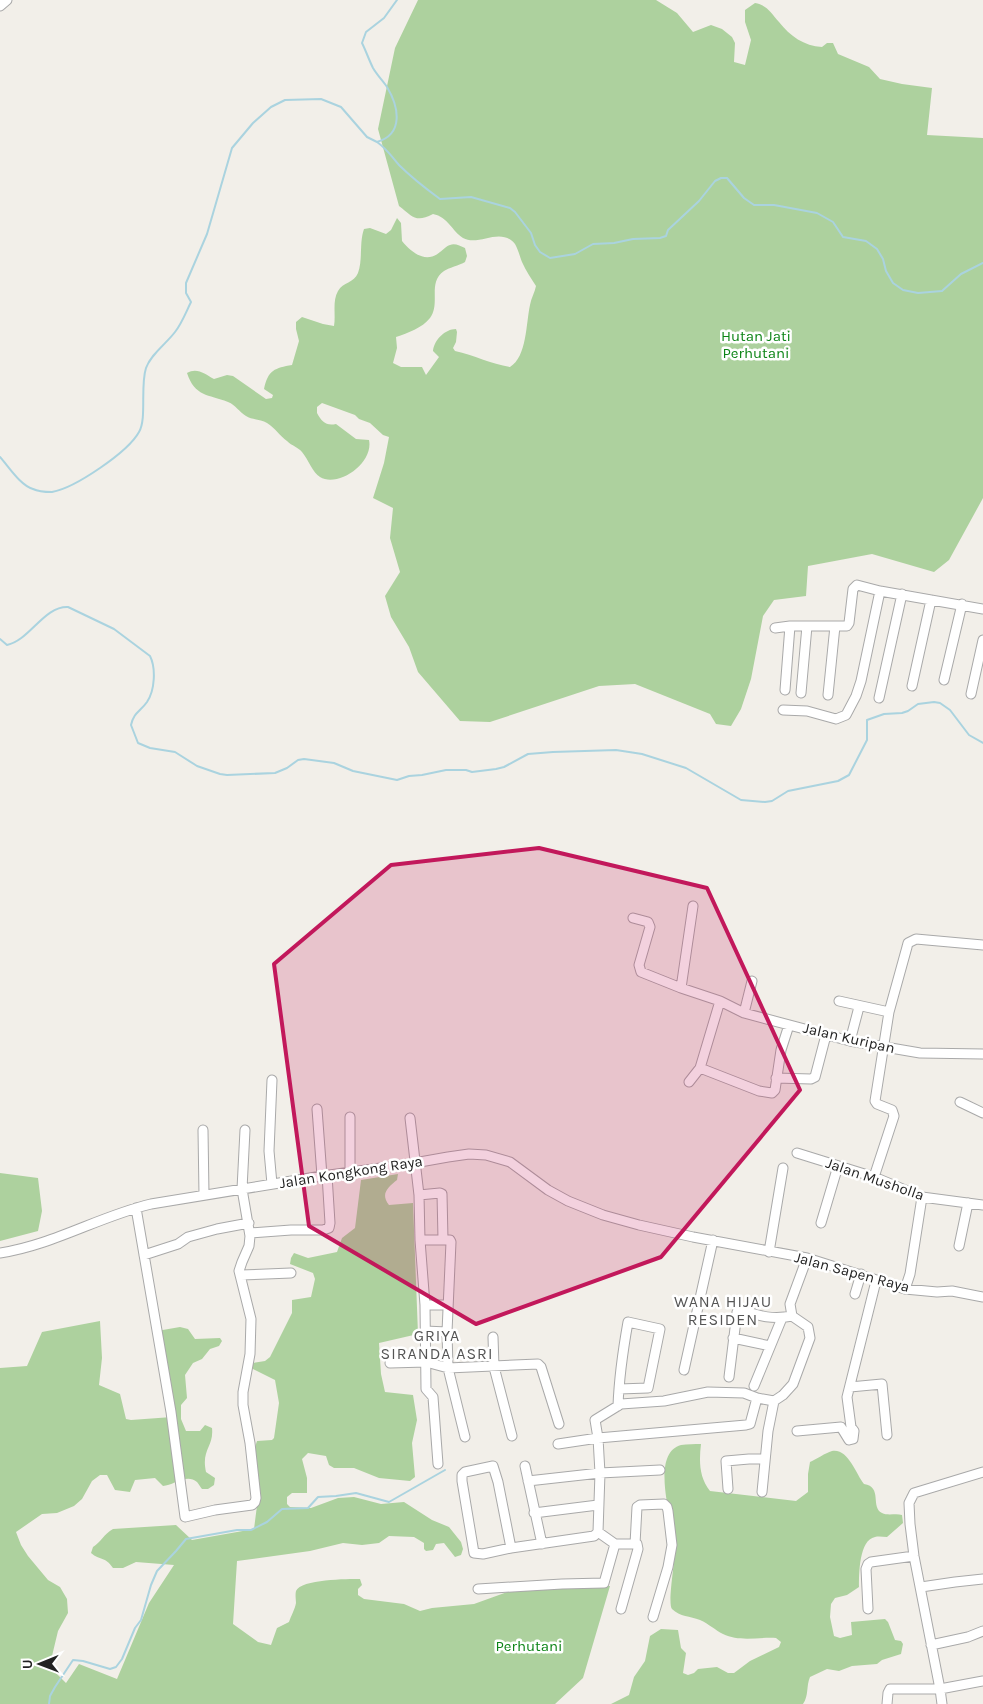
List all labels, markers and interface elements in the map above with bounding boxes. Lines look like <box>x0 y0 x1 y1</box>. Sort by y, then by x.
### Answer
park label: Hutan Jati Perhutani <box>721 327 791 362</box>
street label: Jalan Kuripan <box>801 1019 897 1057</box>
street label: Jalan Kongkong Raya <box>278 1152 424 1192</box>
street label: Jalan Musholla <box>823 1154 927 1204</box>
street label: Jalan Sapen Raya <box>792 1248 912 1296</box>
district label: WANA HIJAU RESIDEN <box>674 1292 772 1329</box>
district label: GRIYA SIRANDA ASRI <box>381 1326 493 1363</box>
park label: Perhutani <box>496 1637 562 1655</box>
north arrow <box>15 1639 65 1689</box>
text: U <box>19 1659 36 1669</box>

